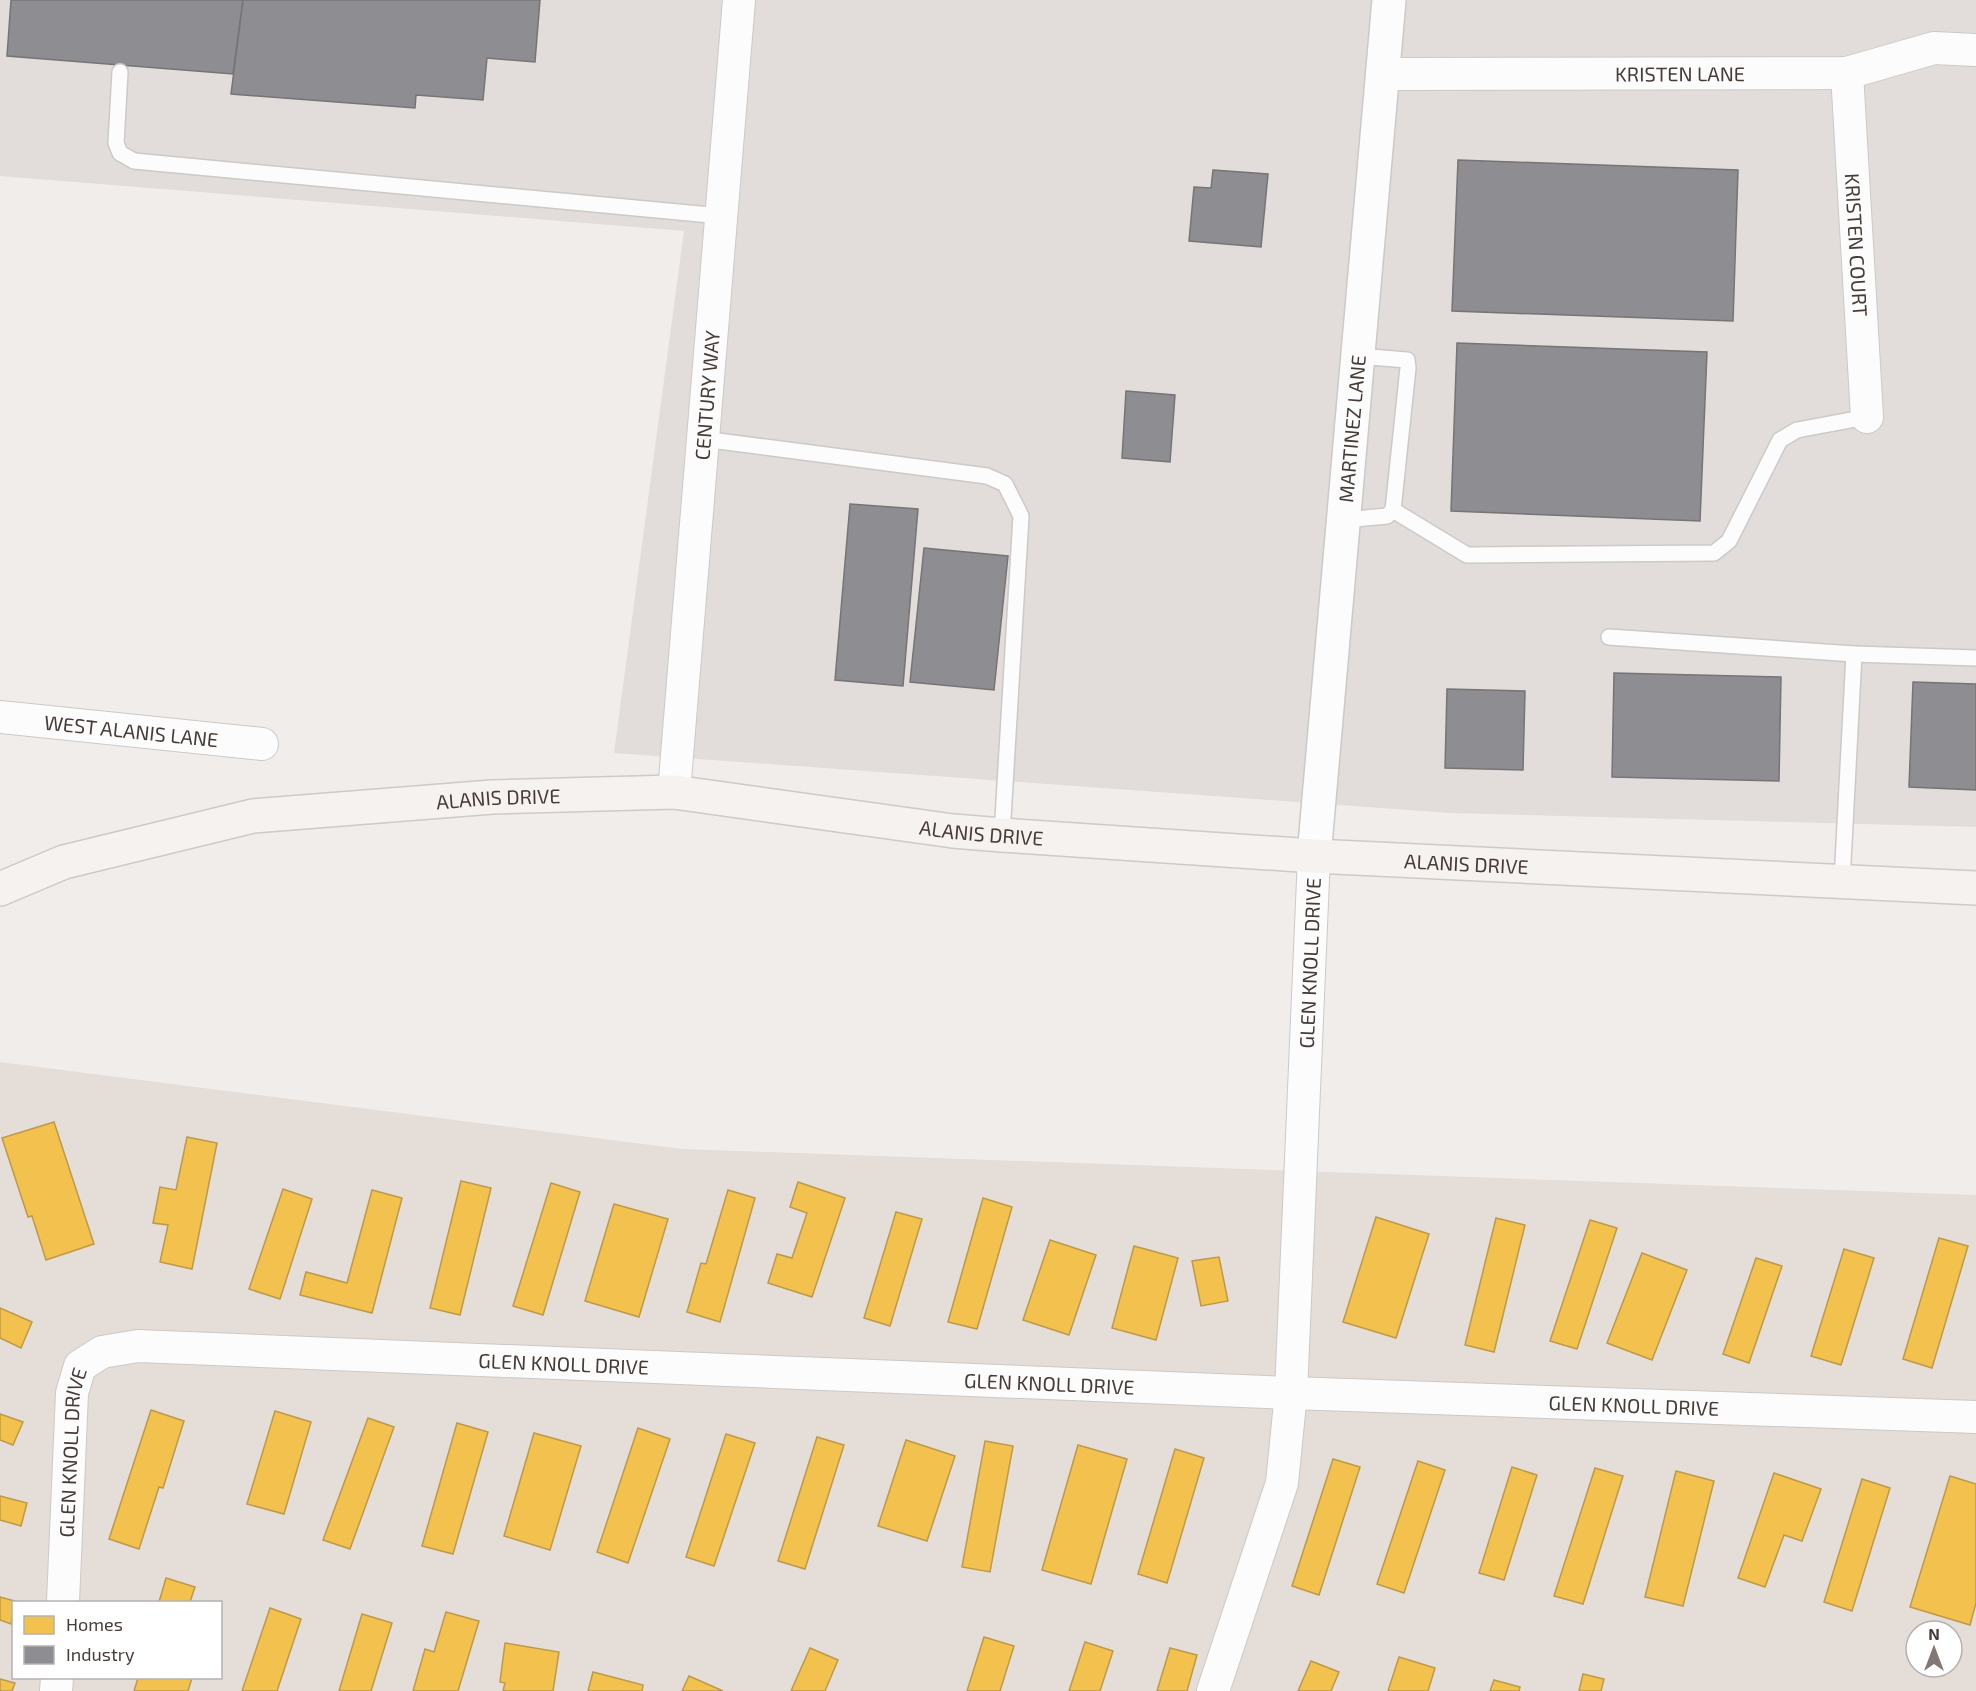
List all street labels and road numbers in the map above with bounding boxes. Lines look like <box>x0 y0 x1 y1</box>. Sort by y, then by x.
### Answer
street label: KRISTEN LANE <box>1615 61 1745 85</box>
street label: KRISTEN COURT <box>1841 172 1873 318</box>
street label: CENTURY WAY <box>689 329 724 461</box>
street label: MARTINEZ LANE <box>1333 354 1370 503</box>
street label: WEST ALANIS LANE <box>43 710 220 751</box>
street label: ALANIS DRIVE <box>435 783 561 813</box>
street label: ALANIS DRIVE <box>918 814 1044 850</box>
street label: ALANIS DRIVE <box>1404 848 1529 878</box>
street label: GLEN KNOLL DRIVE <box>1294 877 1325 1049</box>
street label: GLEN KNOLL DRIVE <box>478 1348 650 1379</box>
street label: GLEN KNOLL DRIVE <box>54 1364 91 1538</box>
street label: GLEN KNOLL DRIVE <box>963 1368 1135 1399</box>
street label: GLEN KNOLL DRIVE <box>1548 1390 1720 1420</box>

